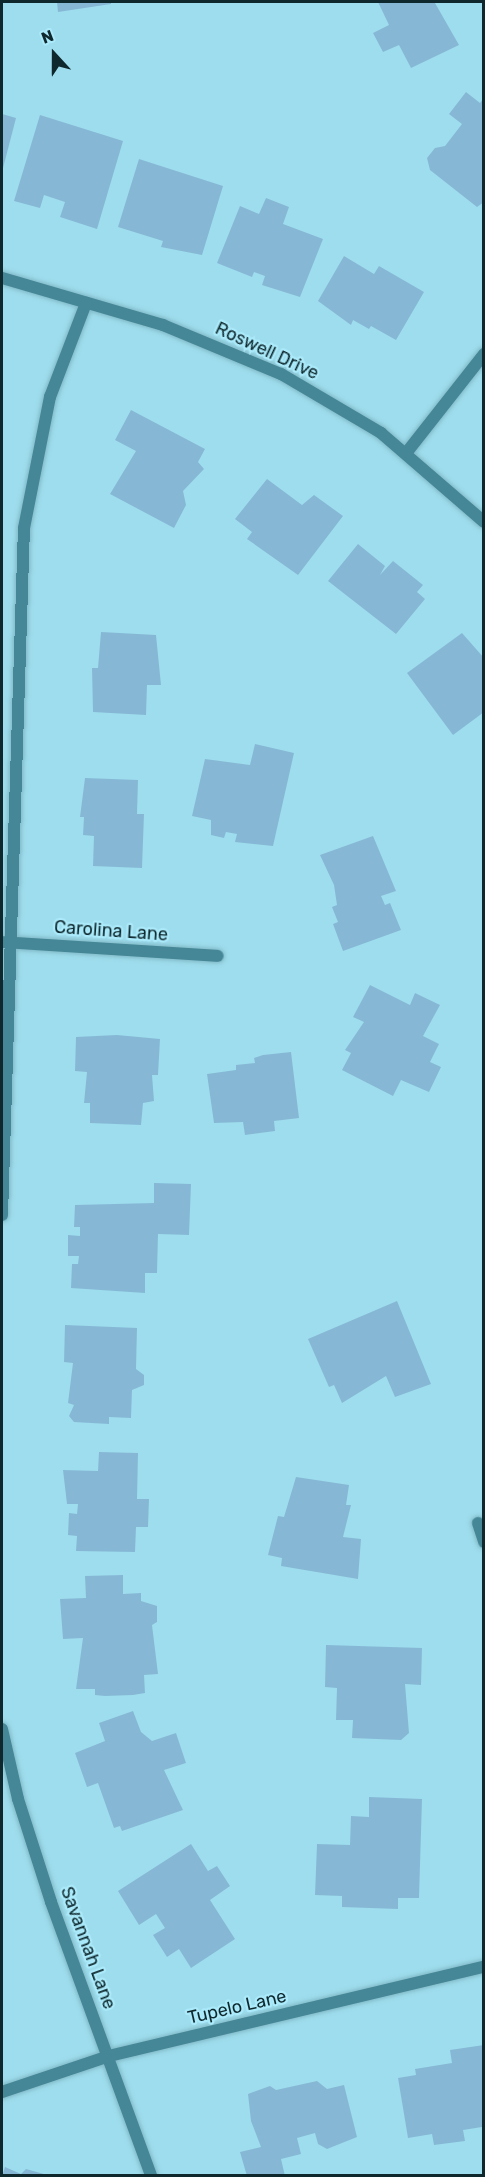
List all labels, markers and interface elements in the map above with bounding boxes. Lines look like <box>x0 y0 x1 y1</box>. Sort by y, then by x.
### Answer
north arrow <box>24 24 84 84</box>
text: N <box>39 26 56 48</box>
street label: Roswell Drive <box>212 318 322 384</box>
street label: Carolina Lane <box>53 916 169 946</box>
street label: Savannah Lane <box>56 1884 120 2012</box>
street label: Tupelo Lane <box>185 1985 289 2029</box>

